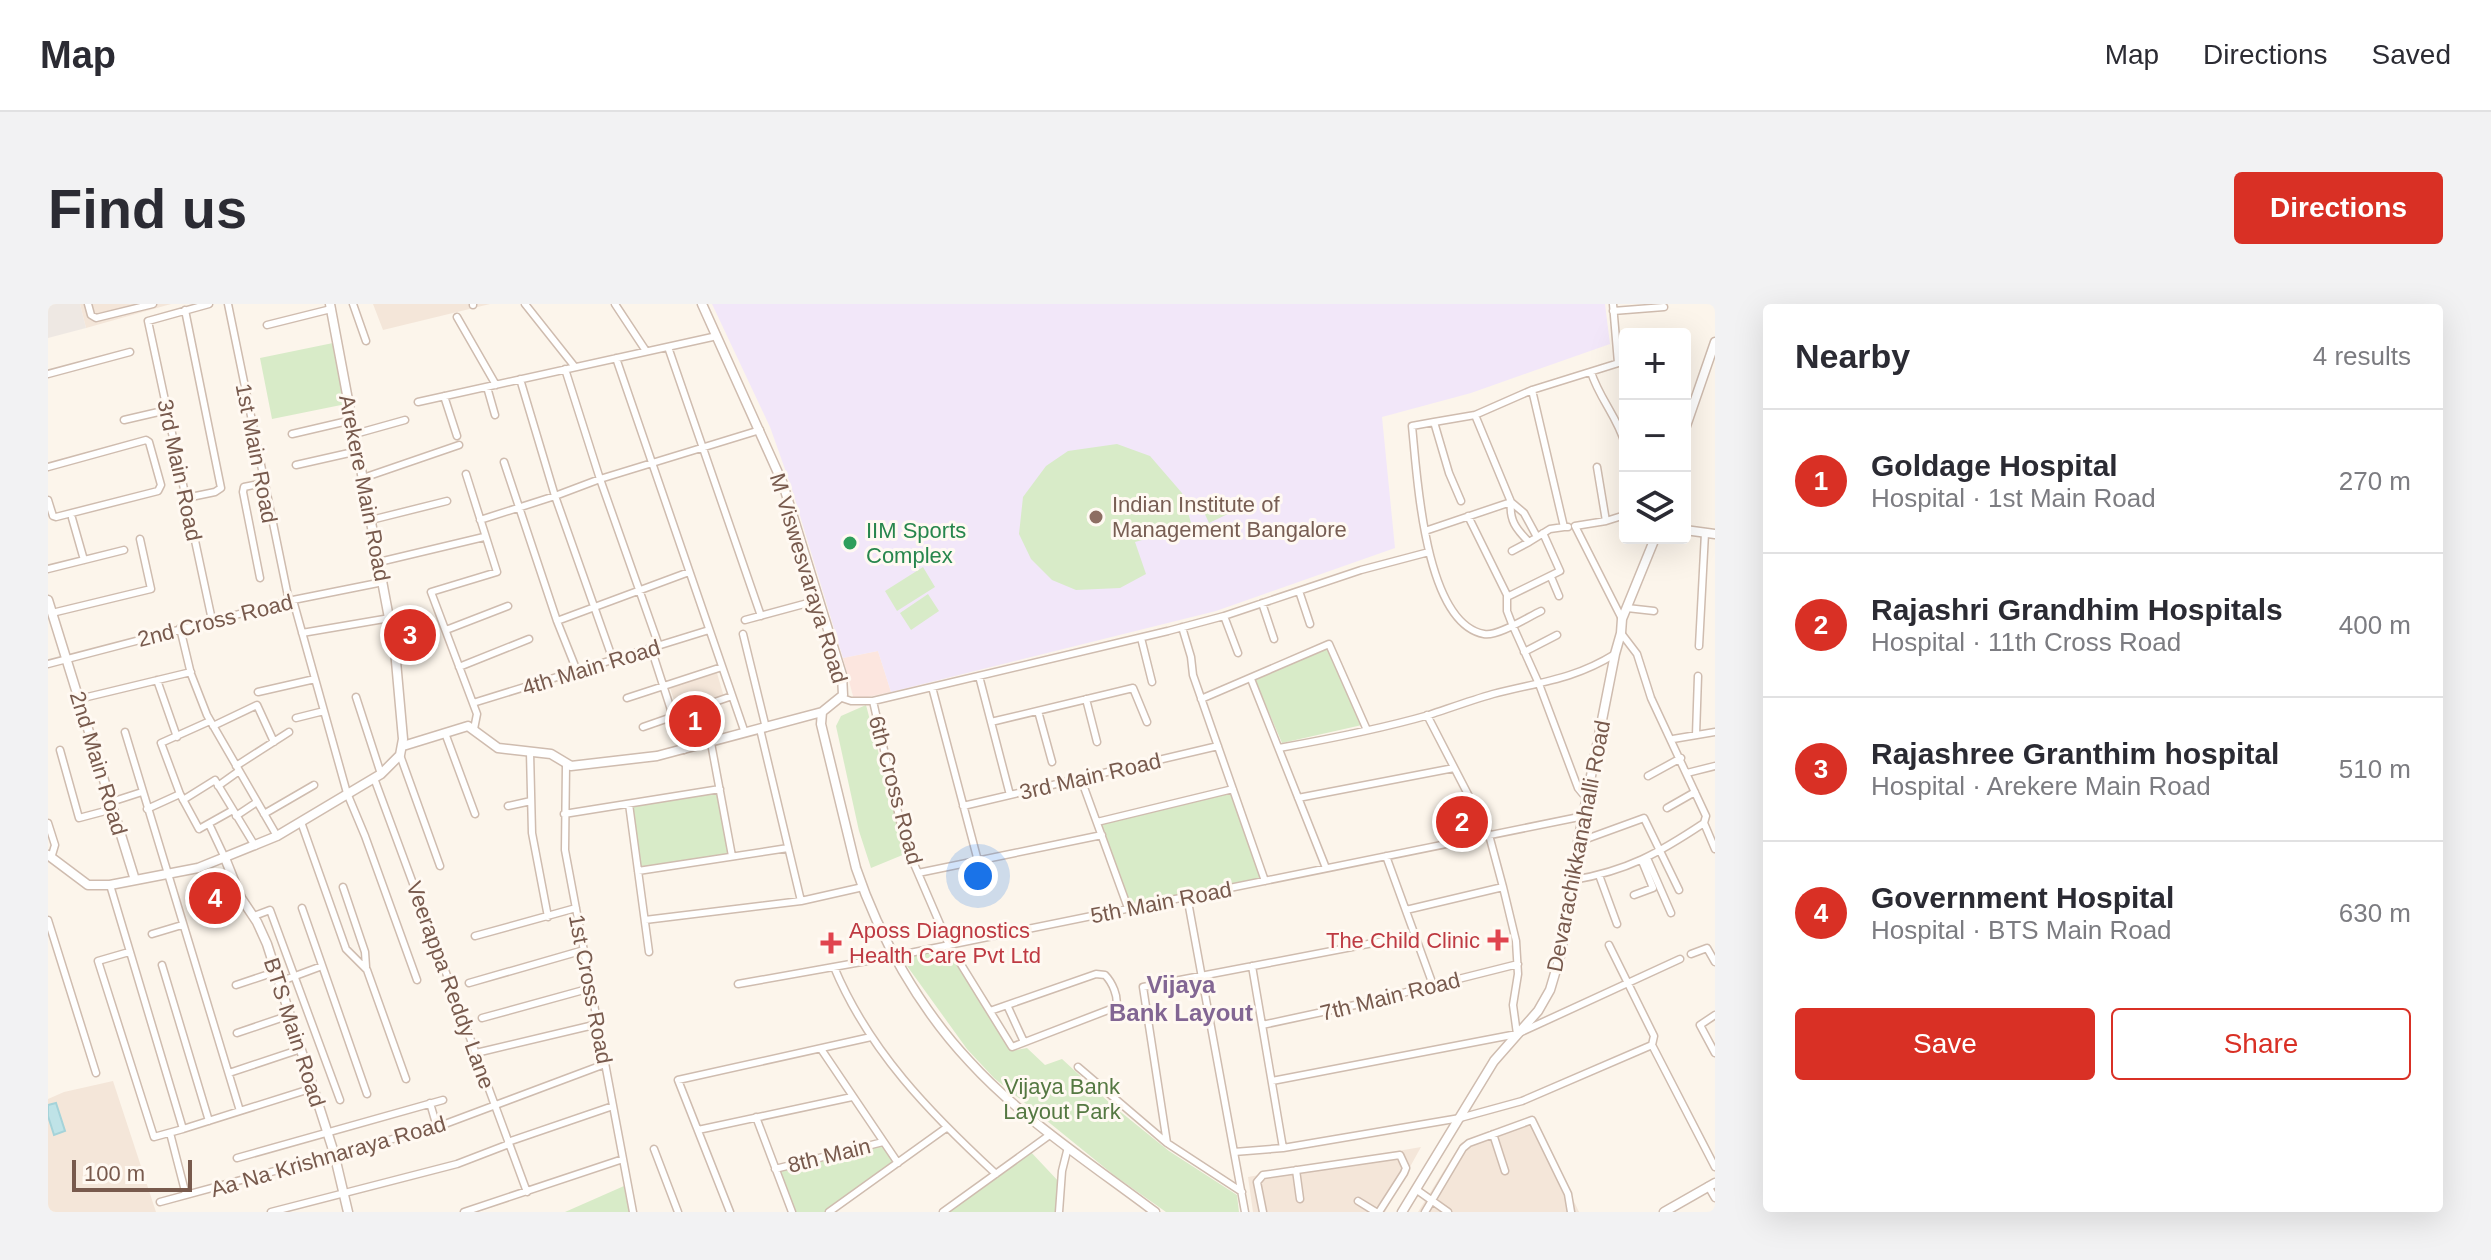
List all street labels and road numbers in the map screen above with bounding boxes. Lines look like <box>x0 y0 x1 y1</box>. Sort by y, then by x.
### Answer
street label: 1st Main Road <box>231 381 282 525</box>
street label: Arekere Main Road <box>334 393 395 584</box>
street label: 3rd Main Road <box>152 397 207 543</box>
street label: M Viswesvaraya Road <box>765 470 852 686</box>
street label: 2nd Cross Road <box>135 589 295 652</box>
street label: 4th Main Road <box>519 635 663 700</box>
street label: 2nd Main Road <box>65 688 132 838</box>
street label: 6th Cross Road <box>864 713 927 867</box>
street label: Devarachikkanahalli Road <box>1542 718 1615 974</box>
street label: 3rd Main Road <box>1017 748 1163 805</box>
street label: 5th Main Road <box>1088 877 1234 928</box>
street label: Veerappa Reddy Lane <box>401 878 500 1092</box>
street label: 1st Cross Road <box>564 912 617 1066</box>
street label: BTS Main Road <box>259 954 330 1110</box>
street label: 7th Main Road <box>1318 967 1463 1026</box>
street label: Aa Na Krishnaraya Road <box>208 1111 449 1202</box>
street label: 8th Main <box>785 1133 873 1178</box>

